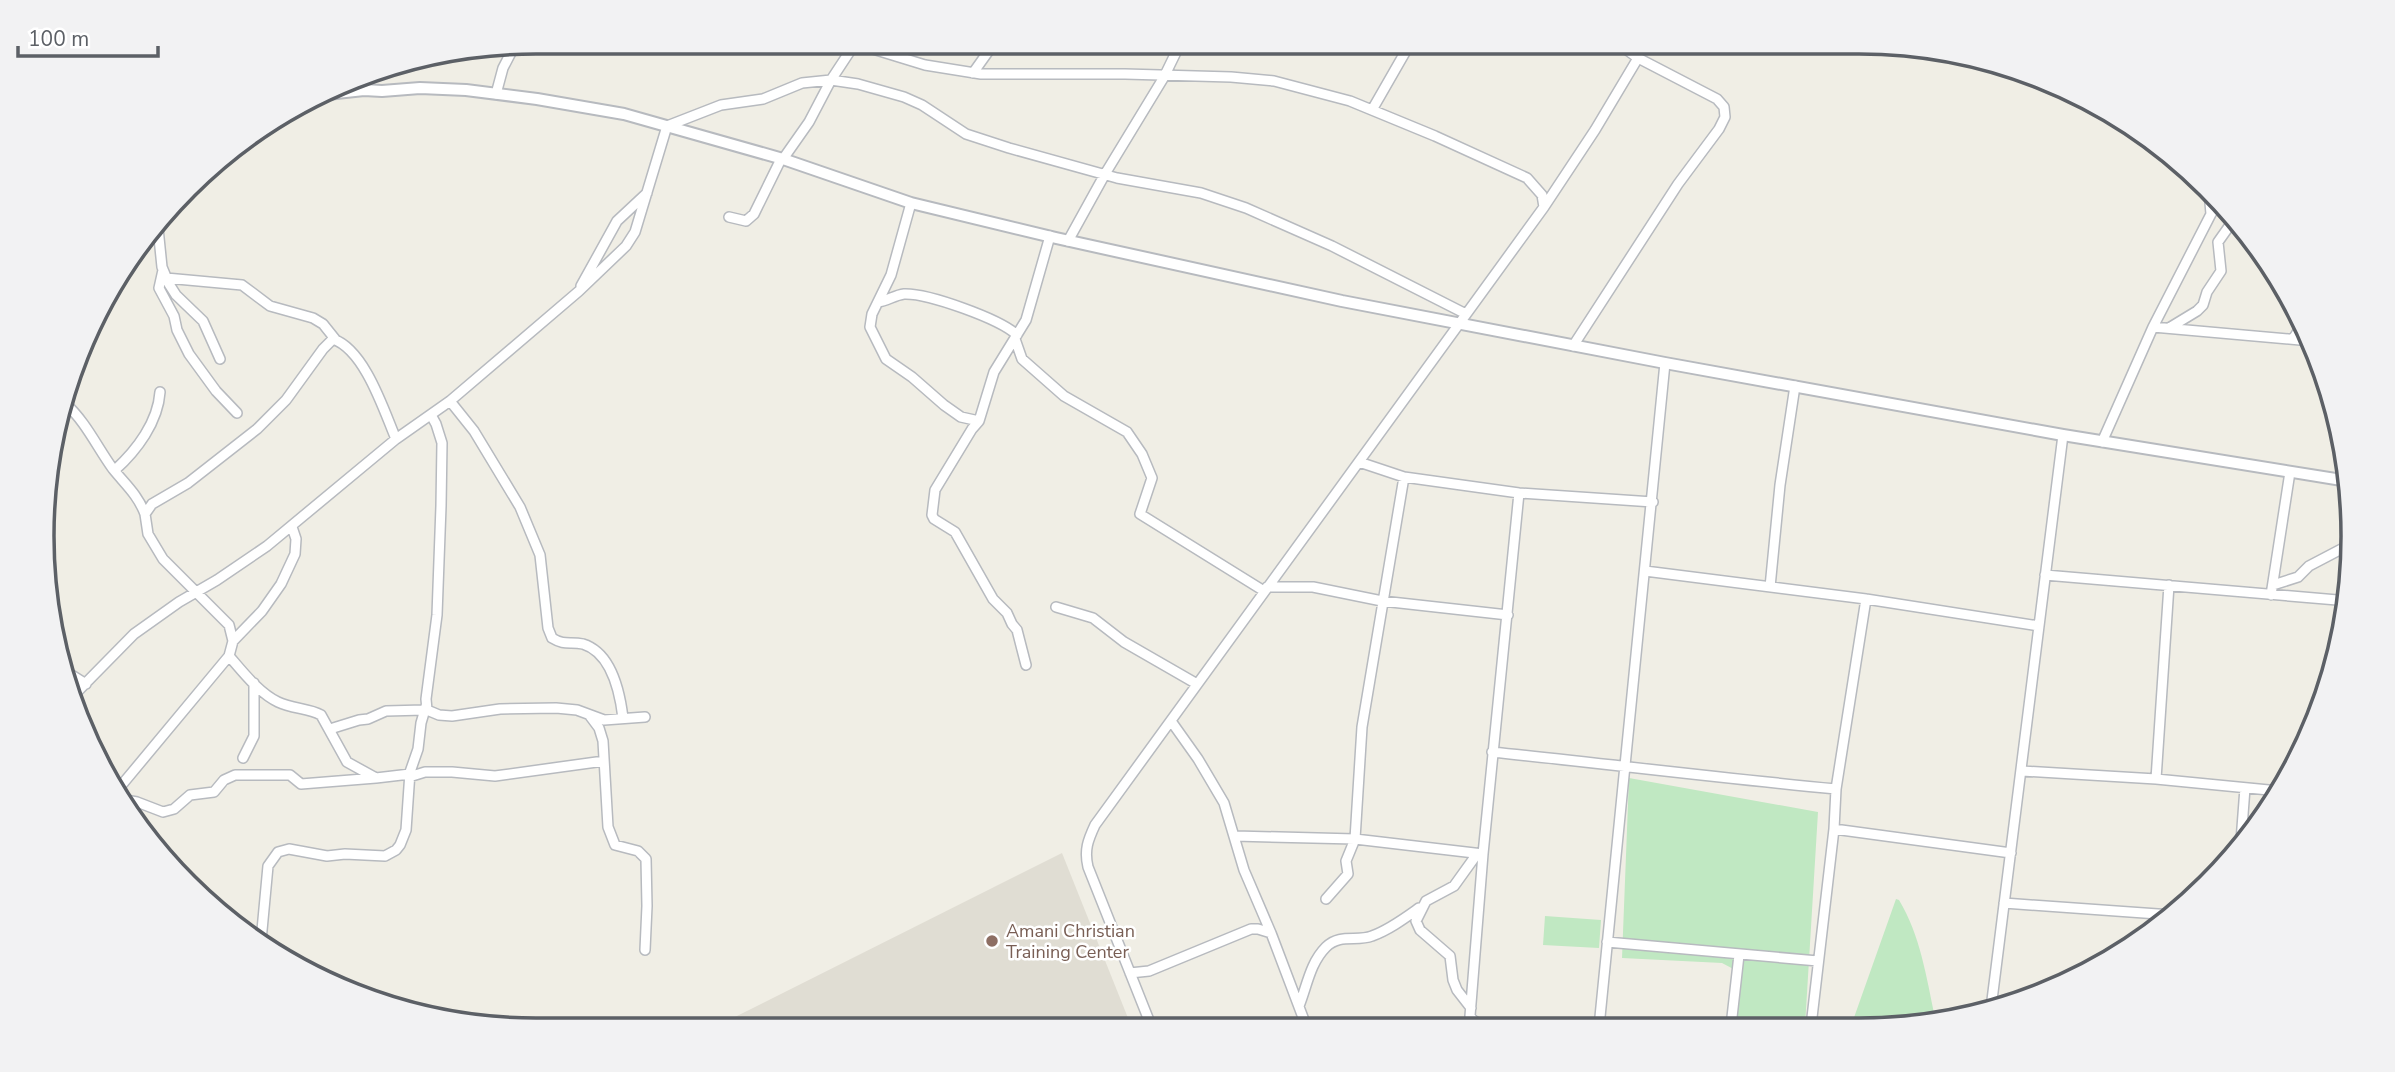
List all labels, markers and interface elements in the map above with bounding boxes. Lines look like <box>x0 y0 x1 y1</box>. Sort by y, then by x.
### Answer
scale bar <box>18 14 158 58</box>
text: 100 m <box>28 25 89 53</box>
place label: Amani Christian Training Center <box>1006 919 1135 964</box>
marker: Amani Christian Training Center <box>984 933 1000 949</box>

